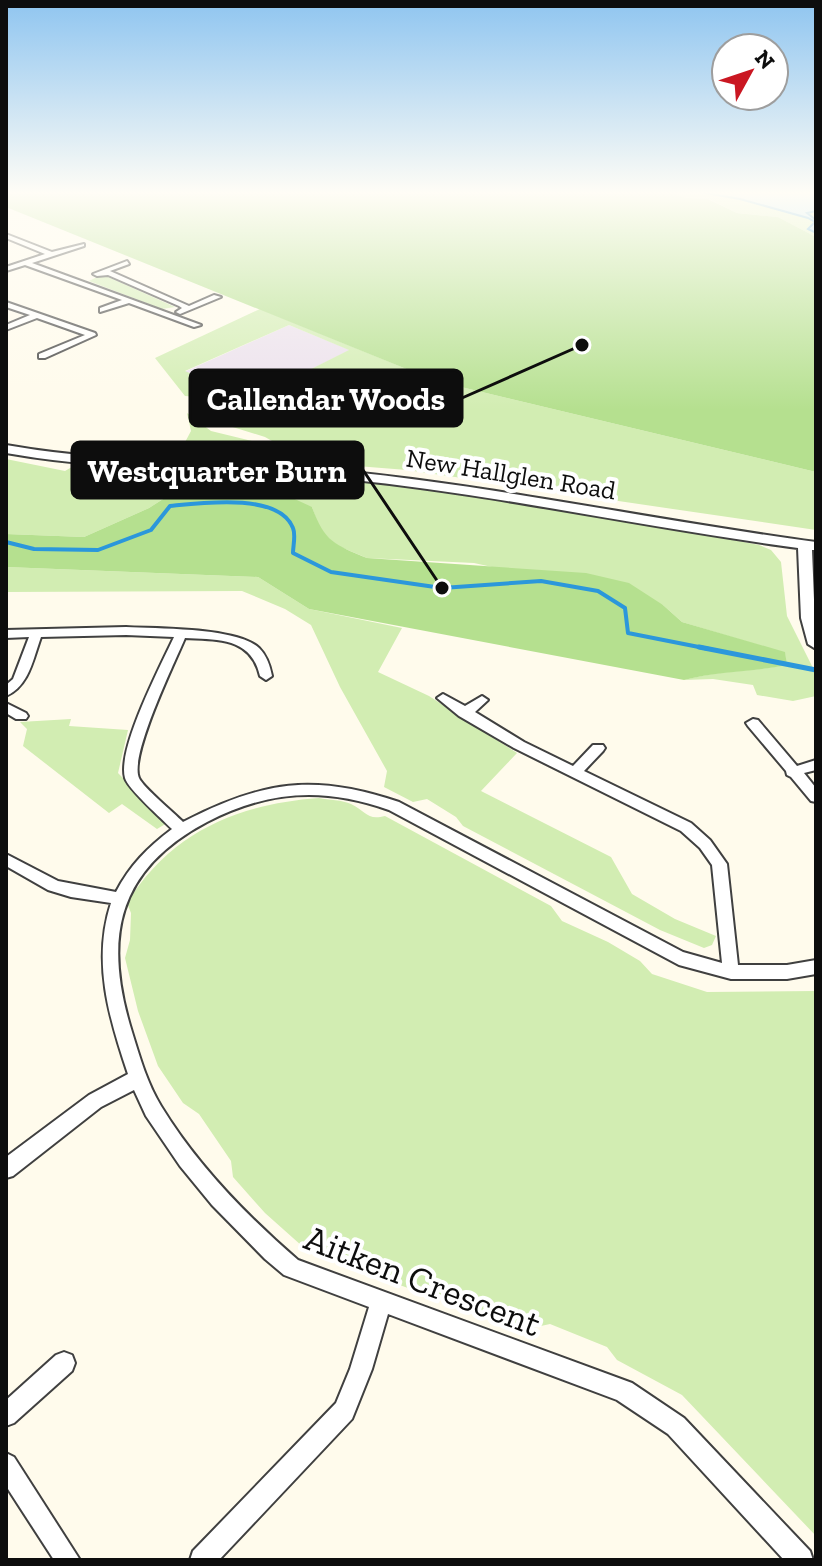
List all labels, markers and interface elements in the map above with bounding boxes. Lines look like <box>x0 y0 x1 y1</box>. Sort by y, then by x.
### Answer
north arrow <box>710 32 790 112</box>
text: N <box>749 44 781 75</box>
callout: Callendar Woods <box>190 370 462 426</box>
text: Callendar Woods <box>207 380 445 418</box>
callout: Westquarter Burn <box>72 442 363 498</box>
street label: New Hallglen Road <box>404 442 618 506</box>
text: Westquarter Burn <box>88 452 346 490</box>
street label: Aitken Crescent <box>299 1216 547 1345</box>

